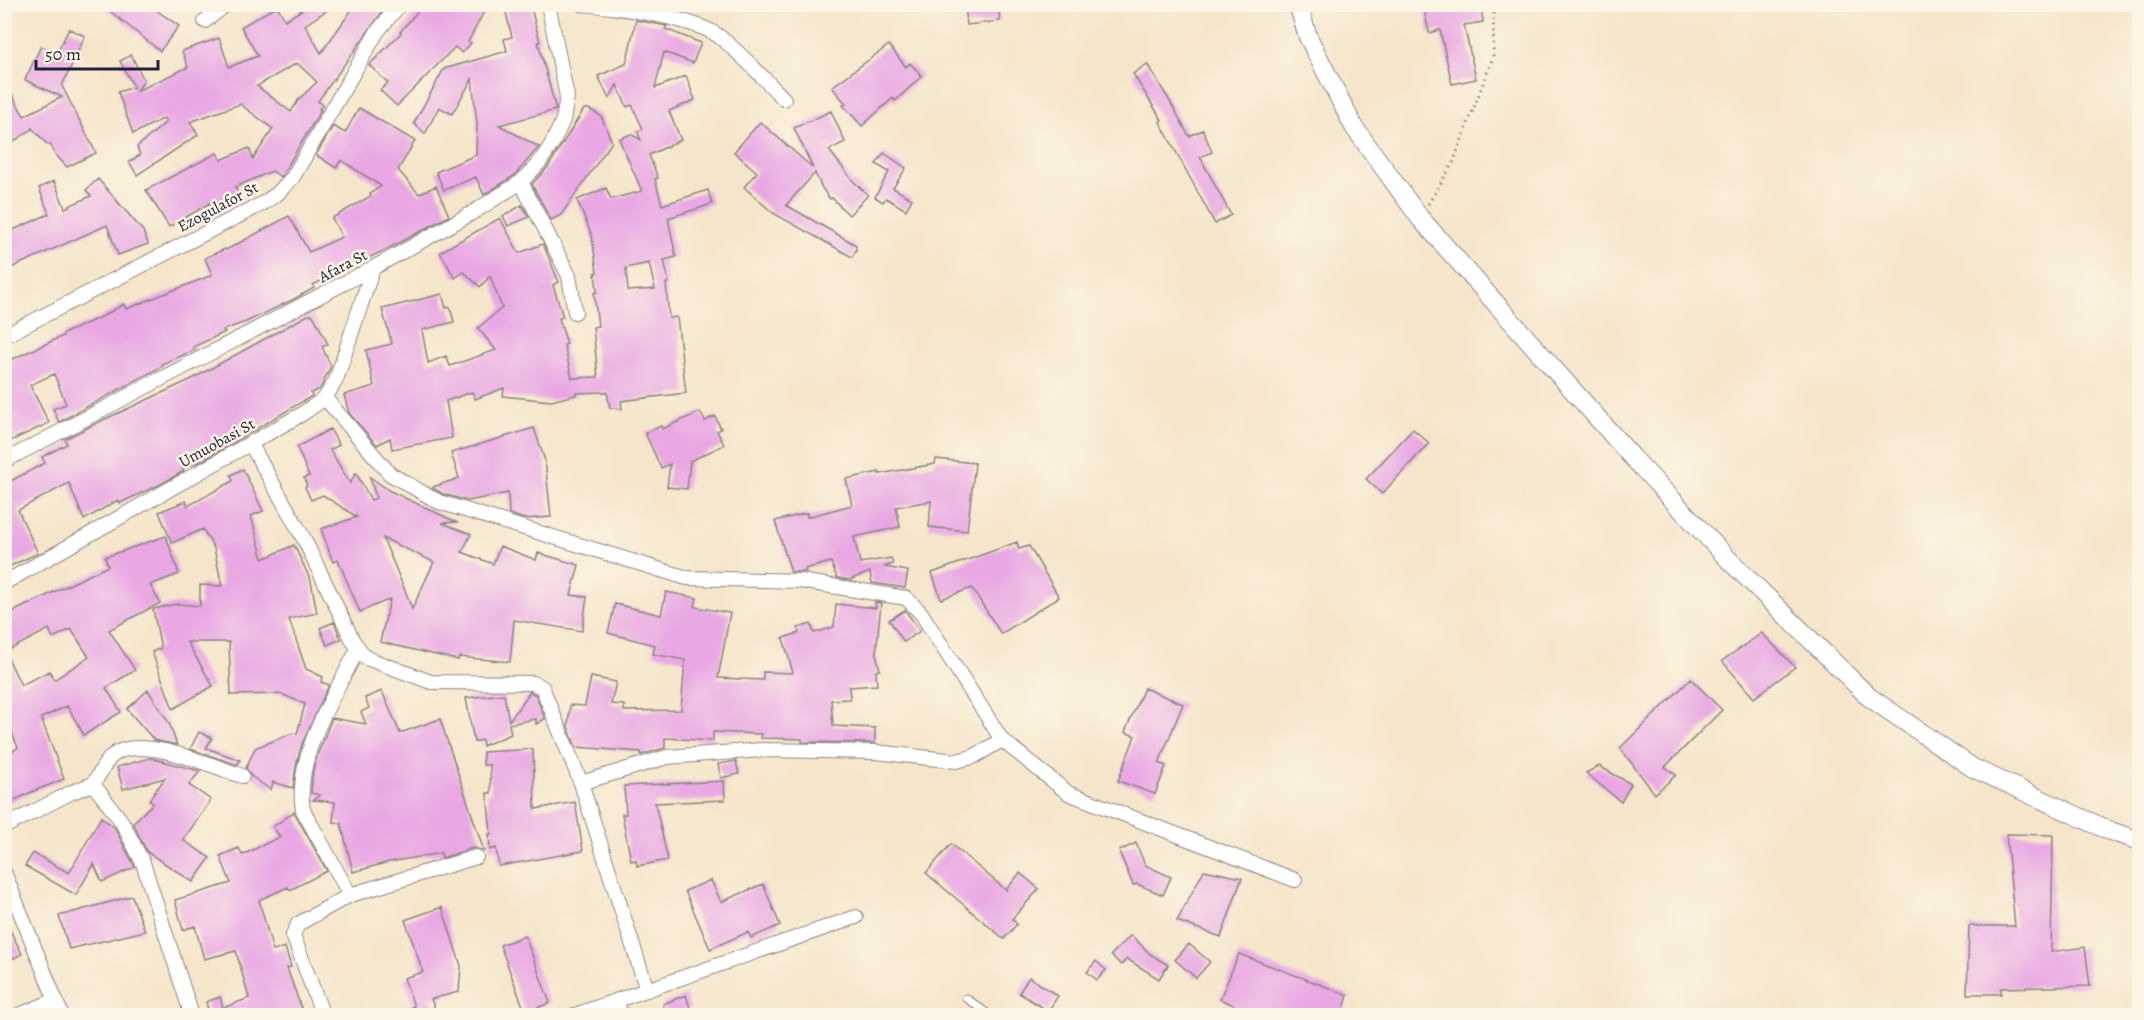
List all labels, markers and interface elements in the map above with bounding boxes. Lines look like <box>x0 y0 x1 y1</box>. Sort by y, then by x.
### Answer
scale bar <box>36 33 158 71</box>
text: 50 m <box>45 42 81 66</box>
street label: Ezogulafor St <box>174 177 262 237</box>
street label: Afara St <box>314 244 371 288</box>
street label: Umuobasi St <box>175 413 259 473</box>

